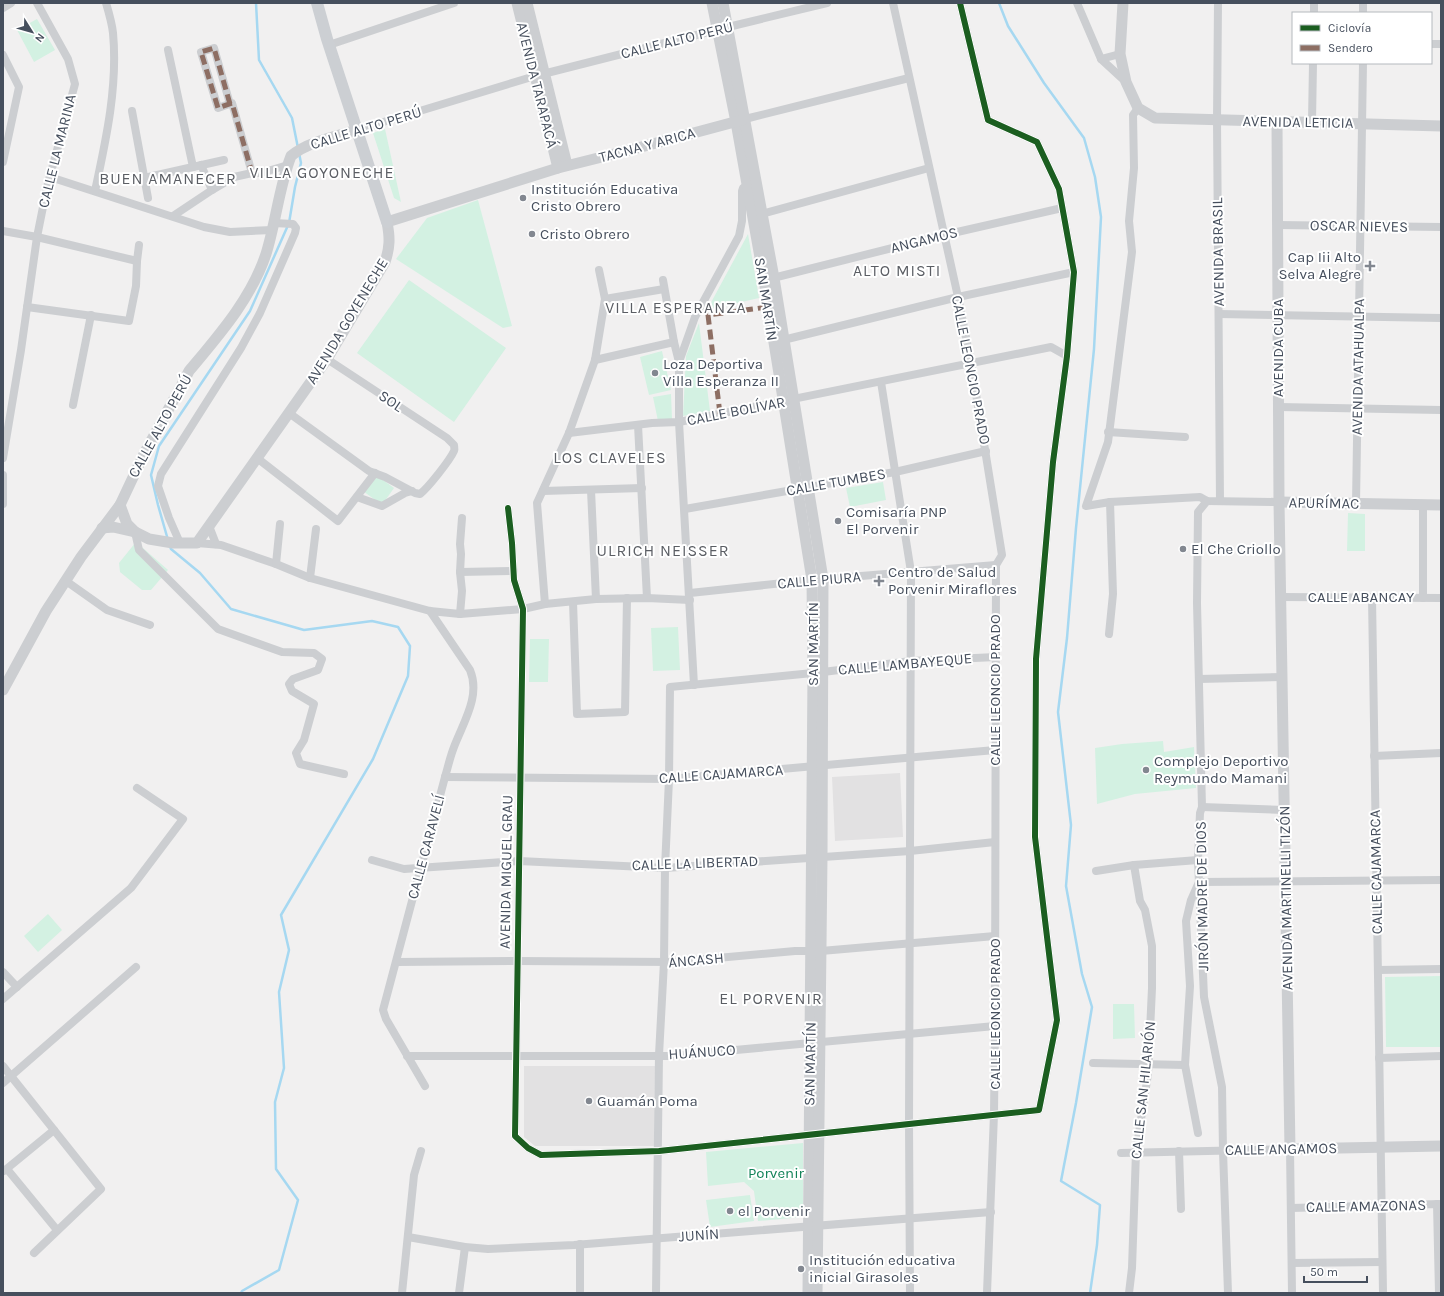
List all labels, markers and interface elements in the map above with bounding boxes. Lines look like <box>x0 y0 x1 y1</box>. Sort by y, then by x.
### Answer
north arrow <box>12 12 52 52</box>
legend <box>1292 12 1432 64</box>
street label: CALLE ALTO PERÚ <box>619 17 735 63</box>
street label: AVENIDA TARAPACÁ <box>513 20 561 150</box>
text: Ciclovía <box>1328 21 1371 35</box>
text: N <box>32 31 47 45</box>
text: Sendero <box>1328 41 1373 55</box>
street label: CALLE LA MARINA <box>34 92 80 210</box>
street label: CALLE ALTO PERÚ <box>308 103 424 153</box>
street label: AVENIDA LETICIA <box>1242 112 1354 132</box>
street label: TACNA Y ARICA <box>597 123 697 166</box>
district label: VILLA GOYONECHE <box>249 163 395 182</box>
district label: BUEN AMANECER <box>99 169 237 188</box>
place label: Institución Educativa Cristo Obrero <box>531 180 678 215</box>
marker: Institución Educativa Cristo Obrero <box>518 193 528 203</box>
street label: AVENIDA BRASIL <box>1208 197 1228 307</box>
street label: OSCAR NIEVES <box>1310 216 1408 236</box>
street label: ANGAMOS <box>889 223 959 257</box>
place label: Cristo Obrero <box>540 225 630 243</box>
marker: Cristo Obrero <box>527 229 537 239</box>
place label: Cap Iii Alto Selva Alegre <box>1279 248 1361 283</box>
street label: AVENIDA GOYENECHE <box>302 255 392 387</box>
street label: SAN MARTÍN <box>751 256 781 342</box>
marker: Cap Iii Alto Selva Alegre <box>1364 260 1376 272</box>
district label: ALTO MISTI <box>853 261 941 280</box>
street label: CALLE LEONCIO PRADO <box>948 294 994 446</box>
district label: VILLA ESPERANZA <box>605 298 747 317</box>
street label: AVENIDA CUBA <box>1269 298 1287 397</box>
street label: AVENIDA ATAHUALPA <box>1348 298 1368 436</box>
place label: Loza Deportiva Villa Esperanza II <box>663 355 779 390</box>
marker: Loza Deportiva Villa Esperanza II <box>650 368 660 378</box>
street label: CALLE ALTO PERÚ <box>124 371 196 481</box>
street label: SOL <box>375 386 407 416</box>
street label: CALLE BOLÍVAR <box>685 393 787 429</box>
district label: LOS CLAVELES <box>553 448 667 467</box>
street label: CALLE TUMBES <box>785 464 887 500</box>
street label: APURÍMAC <box>1289 493 1359 513</box>
place label: Comisaría PNP El Porvenir <box>846 503 947 538</box>
marker: Comisaría PNP El Porvenir <box>833 516 843 526</box>
place label: El Che Criollo <box>1191 540 1281 558</box>
district label: ULRICH NEISSER <box>596 541 730 560</box>
marker: El Che Criollo <box>1178 544 1188 554</box>
place label: Centro de Salud Porvenir Miraflores <box>888 563 1017 598</box>
street label: CALLE PIURA <box>776 567 862 593</box>
marker: Centro de Salud Porvenir Miraflores <box>873 575 885 587</box>
street label: CALLE ABANCAY <box>1308 588 1415 606</box>
street label: SAN MARTÍN <box>804 602 822 686</box>
street label: CALLE LEONCIO PRADO <box>986 614 1004 766</box>
street label: CALLE LAMBAYEQUE <box>837 649 973 679</box>
place label: Complejo Deportivo Reymundo Mamani <box>1154 752 1288 787</box>
street label: CALLE CAJAMARCA <box>658 761 784 787</box>
marker: Complejo Deportivo Reymundo Mamani <box>1141 765 1151 775</box>
street label: CALLE CARAVELÍ <box>403 792 449 901</box>
street label: AVENIDA MIGUEL GRAU <box>496 795 516 949</box>
street label: AVENIDA MARTINELLI TIZÓN <box>1275 805 1297 991</box>
street label: CALLE CAJAMARCA <box>1366 809 1386 934</box>
street label: JIRÓN MADRE DE DIOS <box>1192 821 1212 971</box>
street label: CALLE LA LIBERTAD <box>631 852 759 874</box>
street label: CALLE LEONCIO PRADO <box>986 938 1004 1090</box>
street label: ÁNCASH <box>667 949 725 971</box>
district label: EL PORVENIR <box>719 989 823 1008</box>
street label: CALLE SAN HILARIÓN <box>1127 1020 1159 1160</box>
street label: SAN MARTÍN <box>800 1022 820 1106</box>
street label: HUÁNUCO <box>668 1041 736 1063</box>
place label: Guamán Poma <box>597 1092 698 1110</box>
marker: Guamán Poma <box>584 1096 594 1106</box>
street label: CALLE ANGAMOS <box>1225 1139 1337 1159</box>
park label: Porvenir <box>748 1164 805 1182</box>
street label: CALLE AMAZONAS <box>1306 1196 1426 1216</box>
place label: el Porvenir <box>738 1202 810 1220</box>
marker: el Porvenir <box>725 1206 735 1216</box>
street label: JUNÍN <box>678 1225 720 1245</box>
place label: Institución educativa inicial Girasoles <box>809 1251 956 1286</box>
scale bar <box>1304 1258 1367 1284</box>
marker: Institución educativa inicial Girasoles <box>796 1264 806 1274</box>
text: 50 m <box>1310 1265 1338 1279</box>

